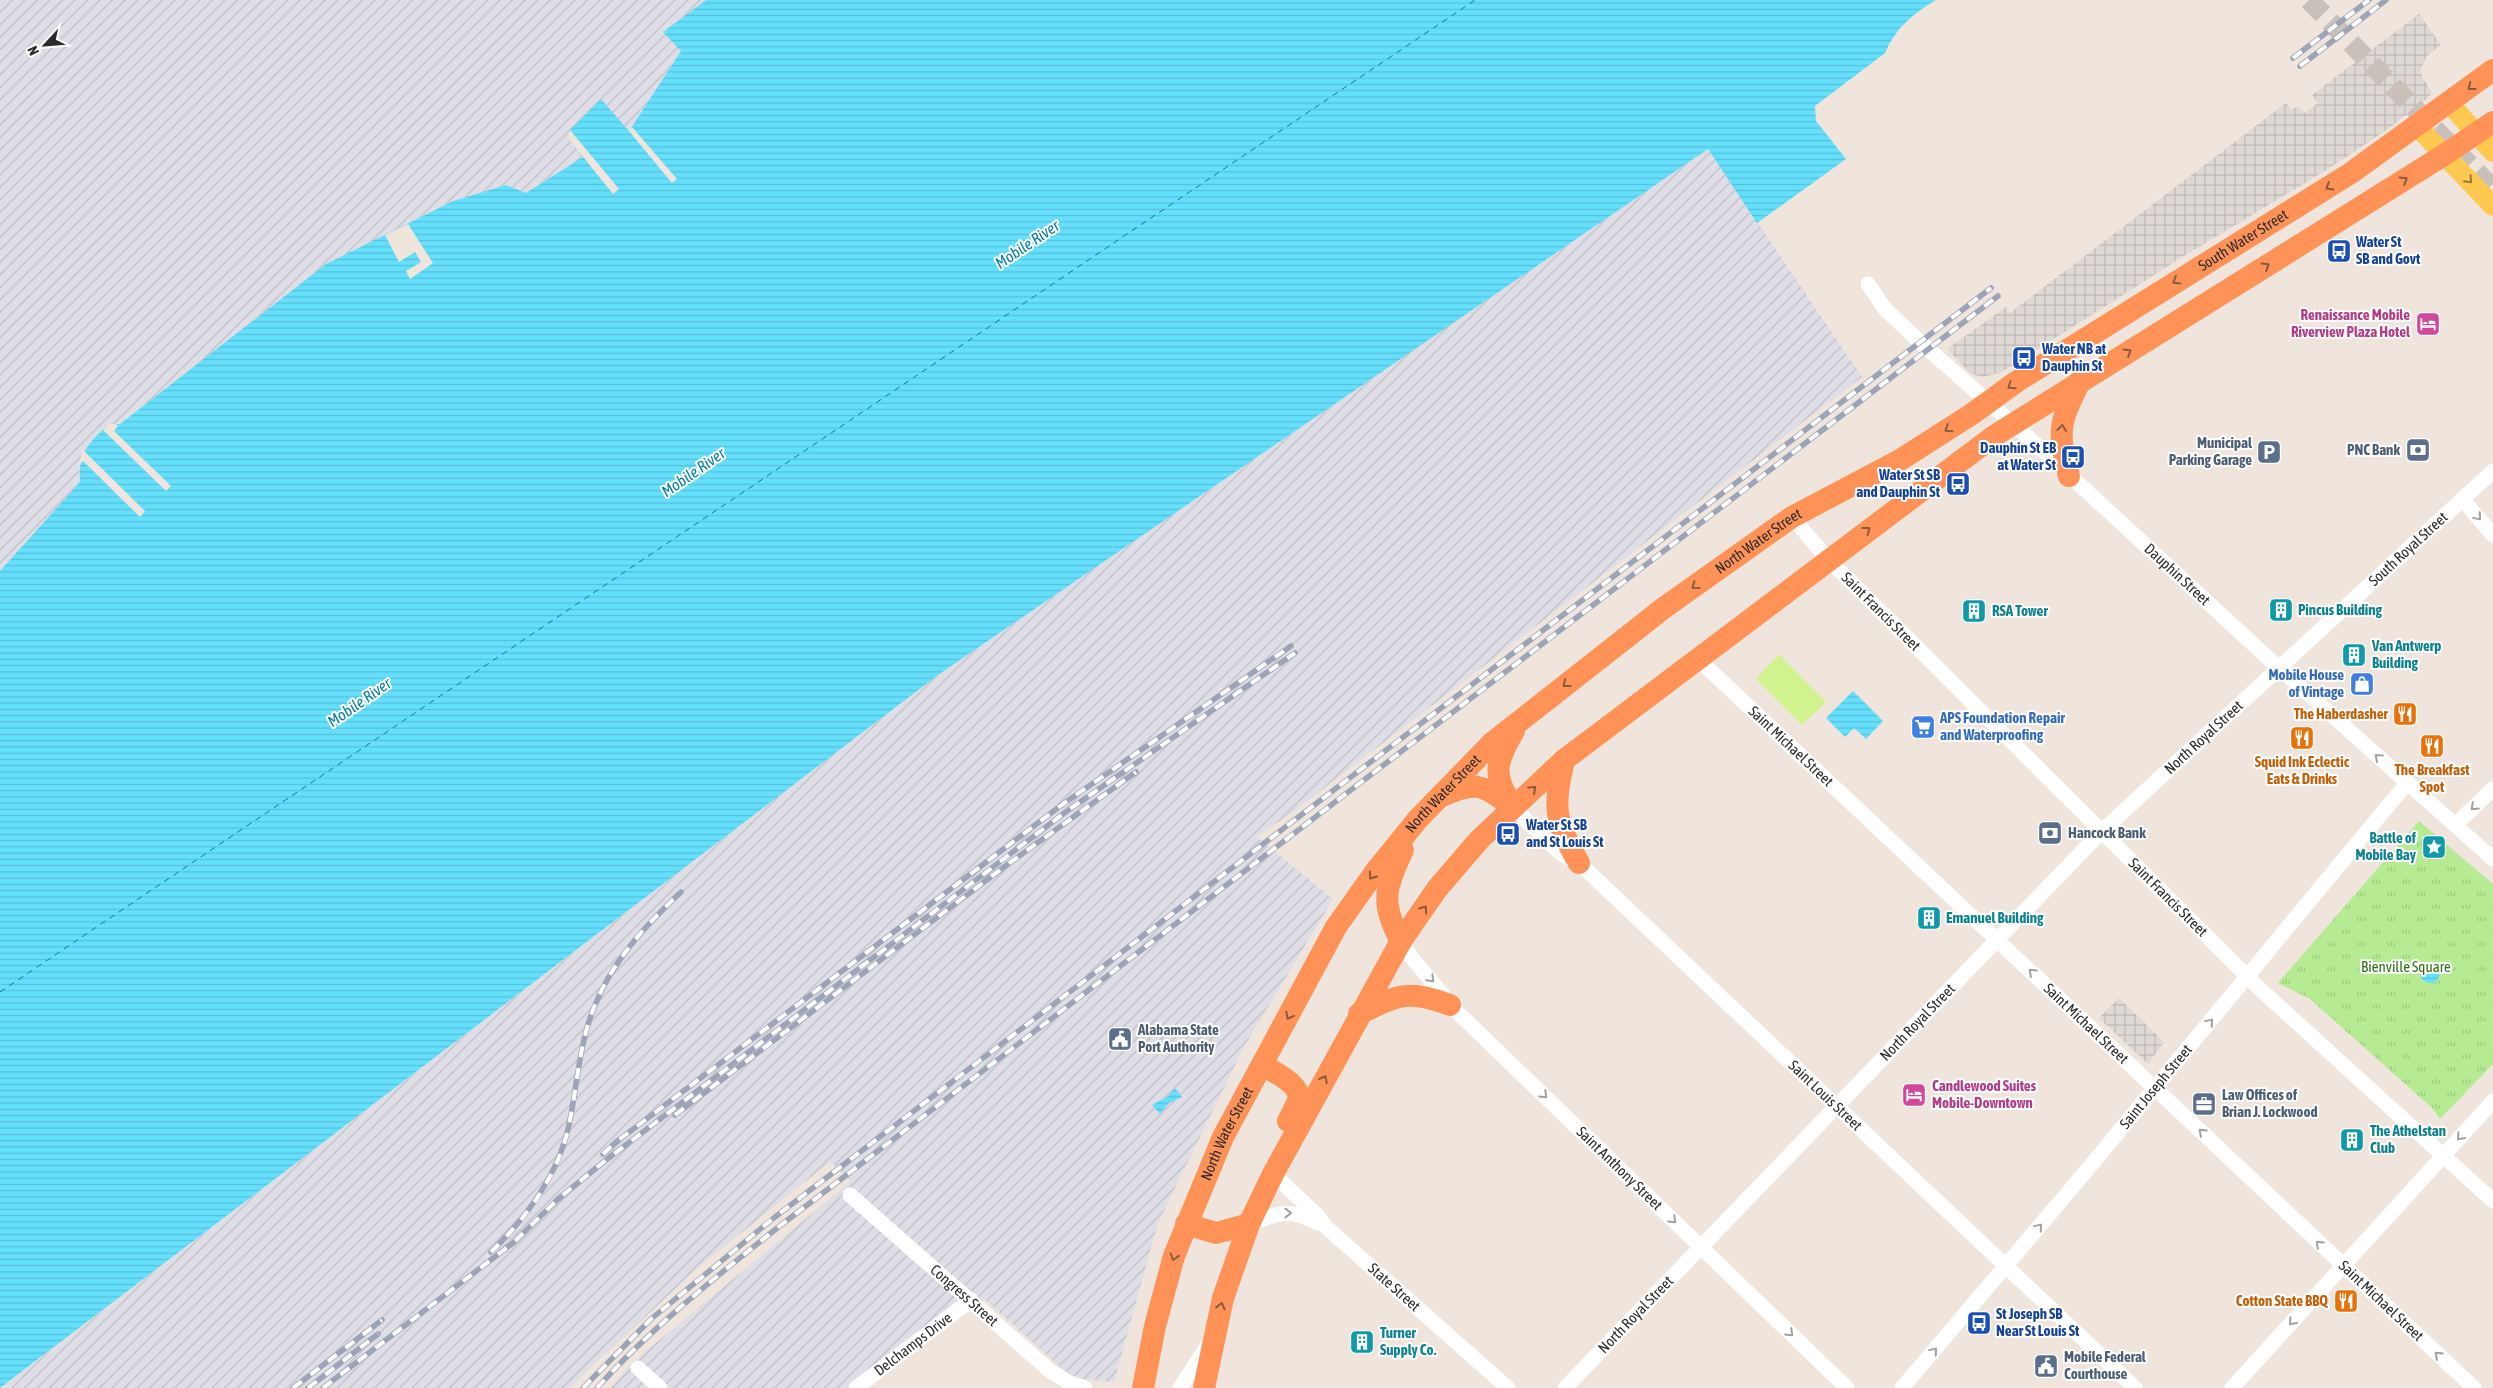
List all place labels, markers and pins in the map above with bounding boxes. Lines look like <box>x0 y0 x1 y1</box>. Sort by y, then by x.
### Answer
place label: Water St SB and Govt <box>2355 233 2421 267</box>
bus stop icon: Water St SB and Govt <box>2326 238 2352 264</box>
place label: Renaissance Mobile Riverview Plaza Hotel <box>2291 306 2411 340</box>
hotel icon: Renaissance Mobile Riverview Plaza Hotel <box>2415 311 2441 337</box>
place label: Water NB at Dauphin St <box>2041 340 2107 374</box>
bus stop icon: Water NB at Dauphin St <box>2011 345 2037 371</box>
place label: Municipal Parking Garage <box>2169 434 2253 468</box>
bank icon: PNC Bank <box>2405 437 2431 463</box>
place label: Dauphin St EB at Water St <box>1980 439 2057 473</box>
parking icon: Municipal Parking Garage <box>2256 439 2282 465</box>
place label: PNC Bank <box>2347 441 2400 458</box>
bus stop icon: Dauphin St EB at Water St <box>2060 444 2086 470</box>
place label: Water St SB and Dauphin St <box>1856 466 1941 500</box>
bus stop icon: Water St SB and Dauphin St <box>1945 471 1971 497</box>
building icon: Pincus Building <box>2268 597 2294 623</box>
building icon: RSA Tower <box>1961 598 1987 624</box>
place label: Pincus Building <box>2298 601 2383 618</box>
place label: RSA Tower <box>1992 602 2048 619</box>
place label: Van Antwerp Building <box>2371 637 2441 671</box>
building icon: Van Antwerp Building <box>2341 642 2367 668</box>
place label: Mobile House of Vintage <box>2269 666 2344 700</box>
shop icon: Mobile House of Vintage <box>2349 671 2375 697</box>
restaurant icon: The Haberdasher <box>2392 701 2418 727</box>
place label: The Haberdasher <box>2294 705 2389 722</box>
place label: APS Foundation Repair and Waterproofing <box>1939 709 2065 743</box>
supermarket icon: APS Foundation Repair and Waterproofing <box>1910 714 1936 740</box>
restaurant icon: Squid Ink Eclectic Eats & Drinks <box>2289 725 2315 751</box>
restaurant icon: The Breakfast Spot <box>2419 733 2445 759</box>
place label: Squid Ink Eclectic Eats & Drinks <box>2255 753 2350 787</box>
place label: The Breakfast Spot <box>2394 761 2470 795</box>
place label: Water St SB and St Louis St <box>1525 816 1604 850</box>
bank icon: Hancock Bank <box>2037 820 2063 846</box>
bus stop icon: Water St SB and St Louis St <box>1495 821 1521 847</box>
place label: Hancock Bank <box>2068 824 2146 841</box>
place label: Battle of Mobile Bay <box>2355 829 2417 863</box>
place icon: Battle of Mobile Bay <box>2421 834 2447 860</box>
building icon: Emanuel Building <box>1916 905 1942 931</box>
place label: Emanuel Building <box>1946 909 2044 926</box>
place label: Alabama State Port Authority <box>1137 1021 1219 1055</box>
public building icon: Alabama State Port Authority <box>1107 1026 1133 1052</box>
place label: Candlewood Suites Mobile-Downtown <box>1932 1077 2037 1111</box>
hotel icon: Candlewood Suites Mobile-Downtown <box>1901 1082 1927 1108</box>
place label: Law Offices of Brian J. Lockwood <box>2222 1086 2318 1120</box>
office icon: Law Offices of Brian J. Lockwood <box>2191 1091 2217 1117</box>
place label: The Athelstan Club <box>2370 1122 2446 1156</box>
building icon: The Athelstan Club <box>2339 1127 2365 1153</box>
restaurant icon: Cotton State BBQ <box>2333 1288 2359 1314</box>
place label: Cotton State BBQ <box>2236 1292 2328 1309</box>
place label: St Joseph SB Near St Louis St <box>1996 1305 2080 1339</box>
bus stop icon: St Joseph SB Near St Louis St <box>1966 1310 1992 1336</box>
place label: Turner Supply Co. <box>1380 1324 1437 1358</box>
building icon: Turner Supply Co. <box>1349 1329 1375 1355</box>
place label: Mobile Federal Courthouse <box>2064 1348 2147 1382</box>
public building icon: Mobile Federal Courthouse <box>2033 1353 2059 1379</box>

